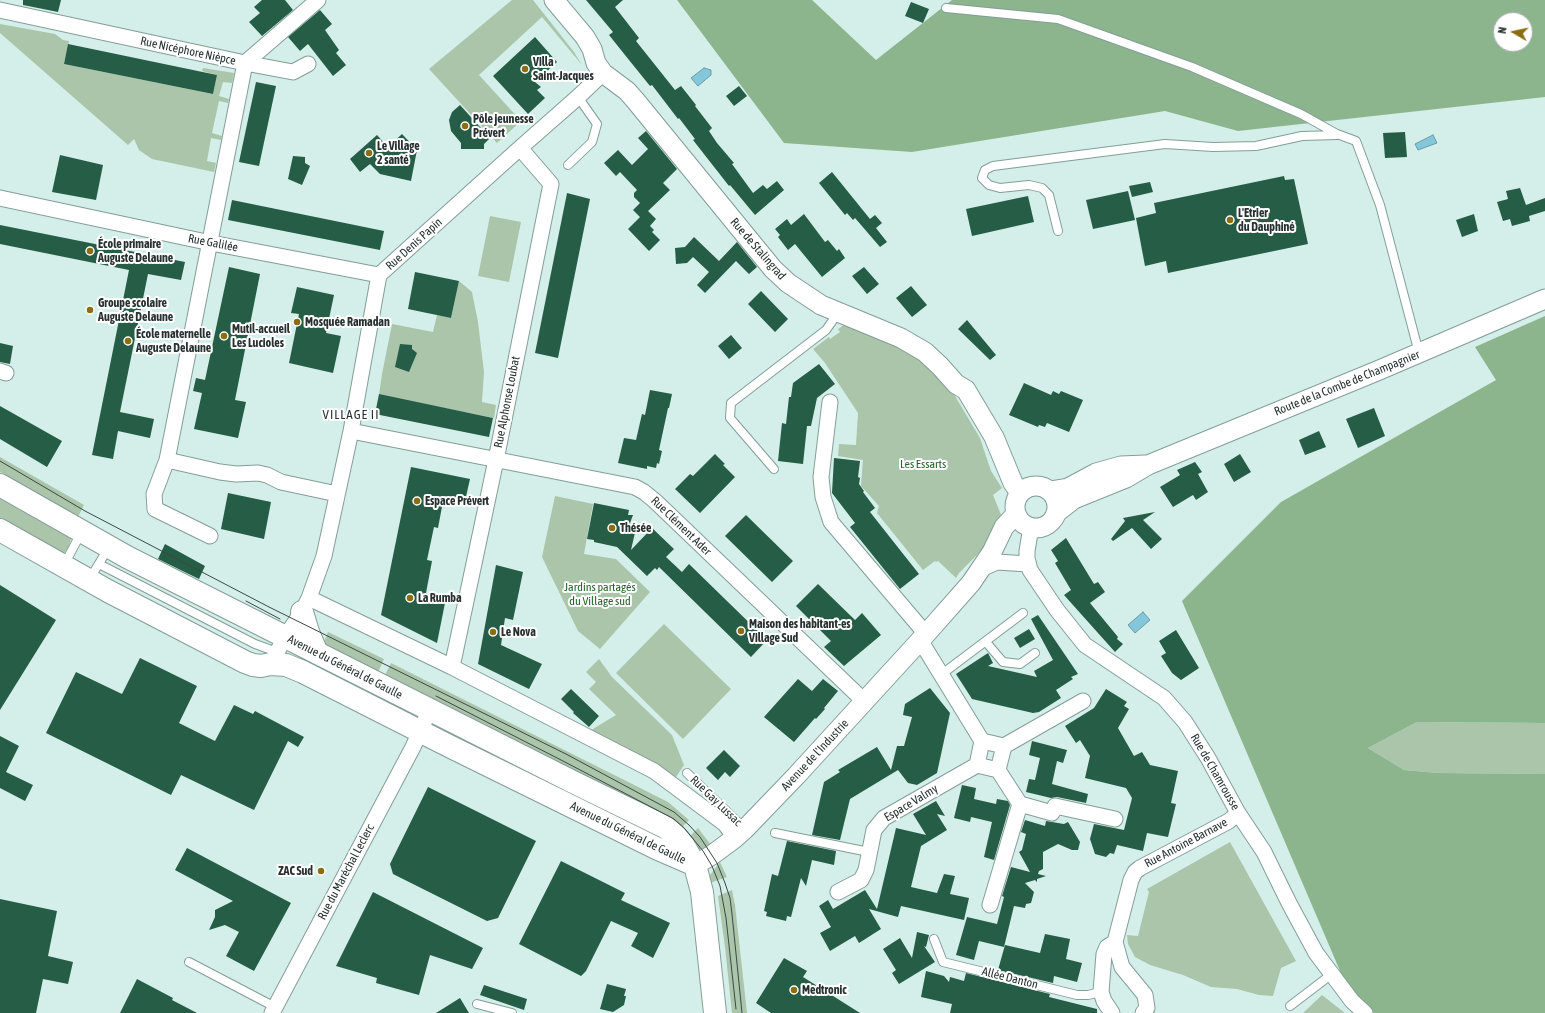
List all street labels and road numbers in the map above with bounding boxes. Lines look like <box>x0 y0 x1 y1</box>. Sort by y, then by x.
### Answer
street label: Rue Nicéphore Nièpce <box>139 34 237 68</box>
street label: Rue Denis Papin <box>383 215 445 273</box>
street label: Rue de Stalingrad <box>727 215 789 283</box>
street label: Rue Galilée <box>187 231 239 255</box>
street label: Route de la Combe de Champagnier <box>1272 347 1422 419</box>
street label: Rue Alphonse Loubat <box>491 355 523 449</box>
street label: Rue Clément Ader <box>648 494 714 558</box>
street label: Avenue du Général de Gaulle <box>285 632 405 702</box>
street label: Avenue de l'Industrie <box>778 716 852 794</box>
street label: Rue de Chamrousse <box>1187 731 1243 813</box>
street label: Rue Gay Lussac <box>687 773 745 829</box>
street label: Espace Valmy <box>882 781 940 825</box>
street label: Avenue du Général de Gaulle <box>568 799 688 867</box>
street label: Rue Antoine Barnave <box>1142 815 1230 871</box>
street label: Rue du Maréchal Leclerc <box>315 822 377 922</box>
street label: Allée Danton <box>980 964 1040 992</box>

